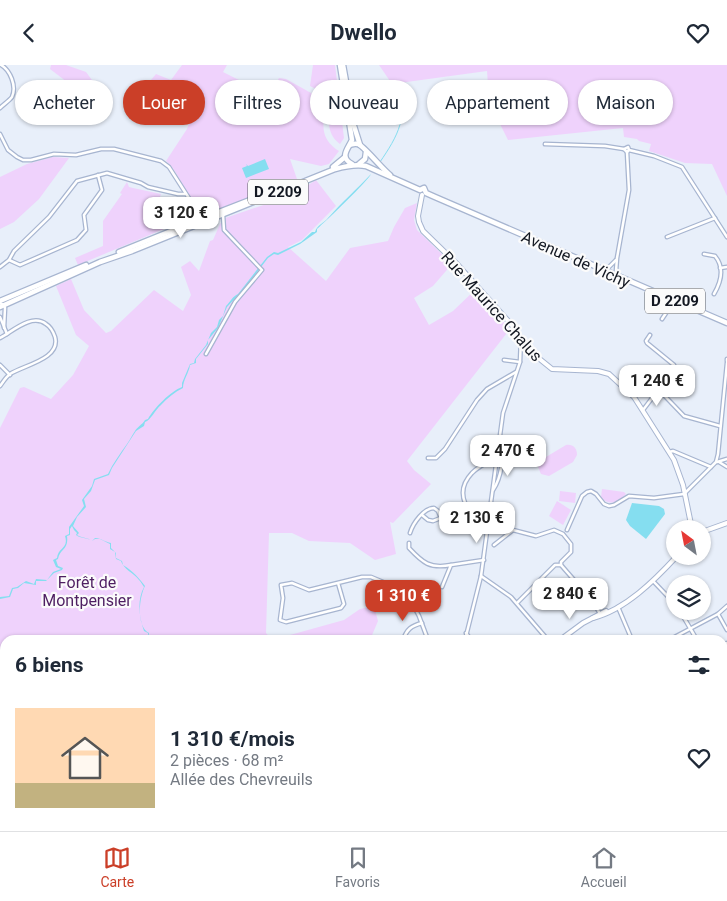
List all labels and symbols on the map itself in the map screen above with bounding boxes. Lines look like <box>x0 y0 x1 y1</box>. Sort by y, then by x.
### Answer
road number: D 2209 <box>248 179 308 205</box>
pin: 3 120 € <box>135 197 227 239</box>
street label: Avenue de Vichy <box>519 227 633 292</box>
street label: Rue Maurice Chalus <box>437 247 546 365</box>
road number: D 2209 <box>645 289 705 313</box>
pin: 1 240 € <box>611 365 703 407</box>
pin: 2 470 € <box>462 435 554 477</box>
pin: 2 130 € <box>431 501 523 544</box>
north arrow <box>666 520 711 565</box>
park label: Forêt de Montpensier <box>42 573 132 610</box>
pin: 2 840 € <box>524 577 616 620</box>
pin: 1 310 € <box>357 579 449 622</box>

